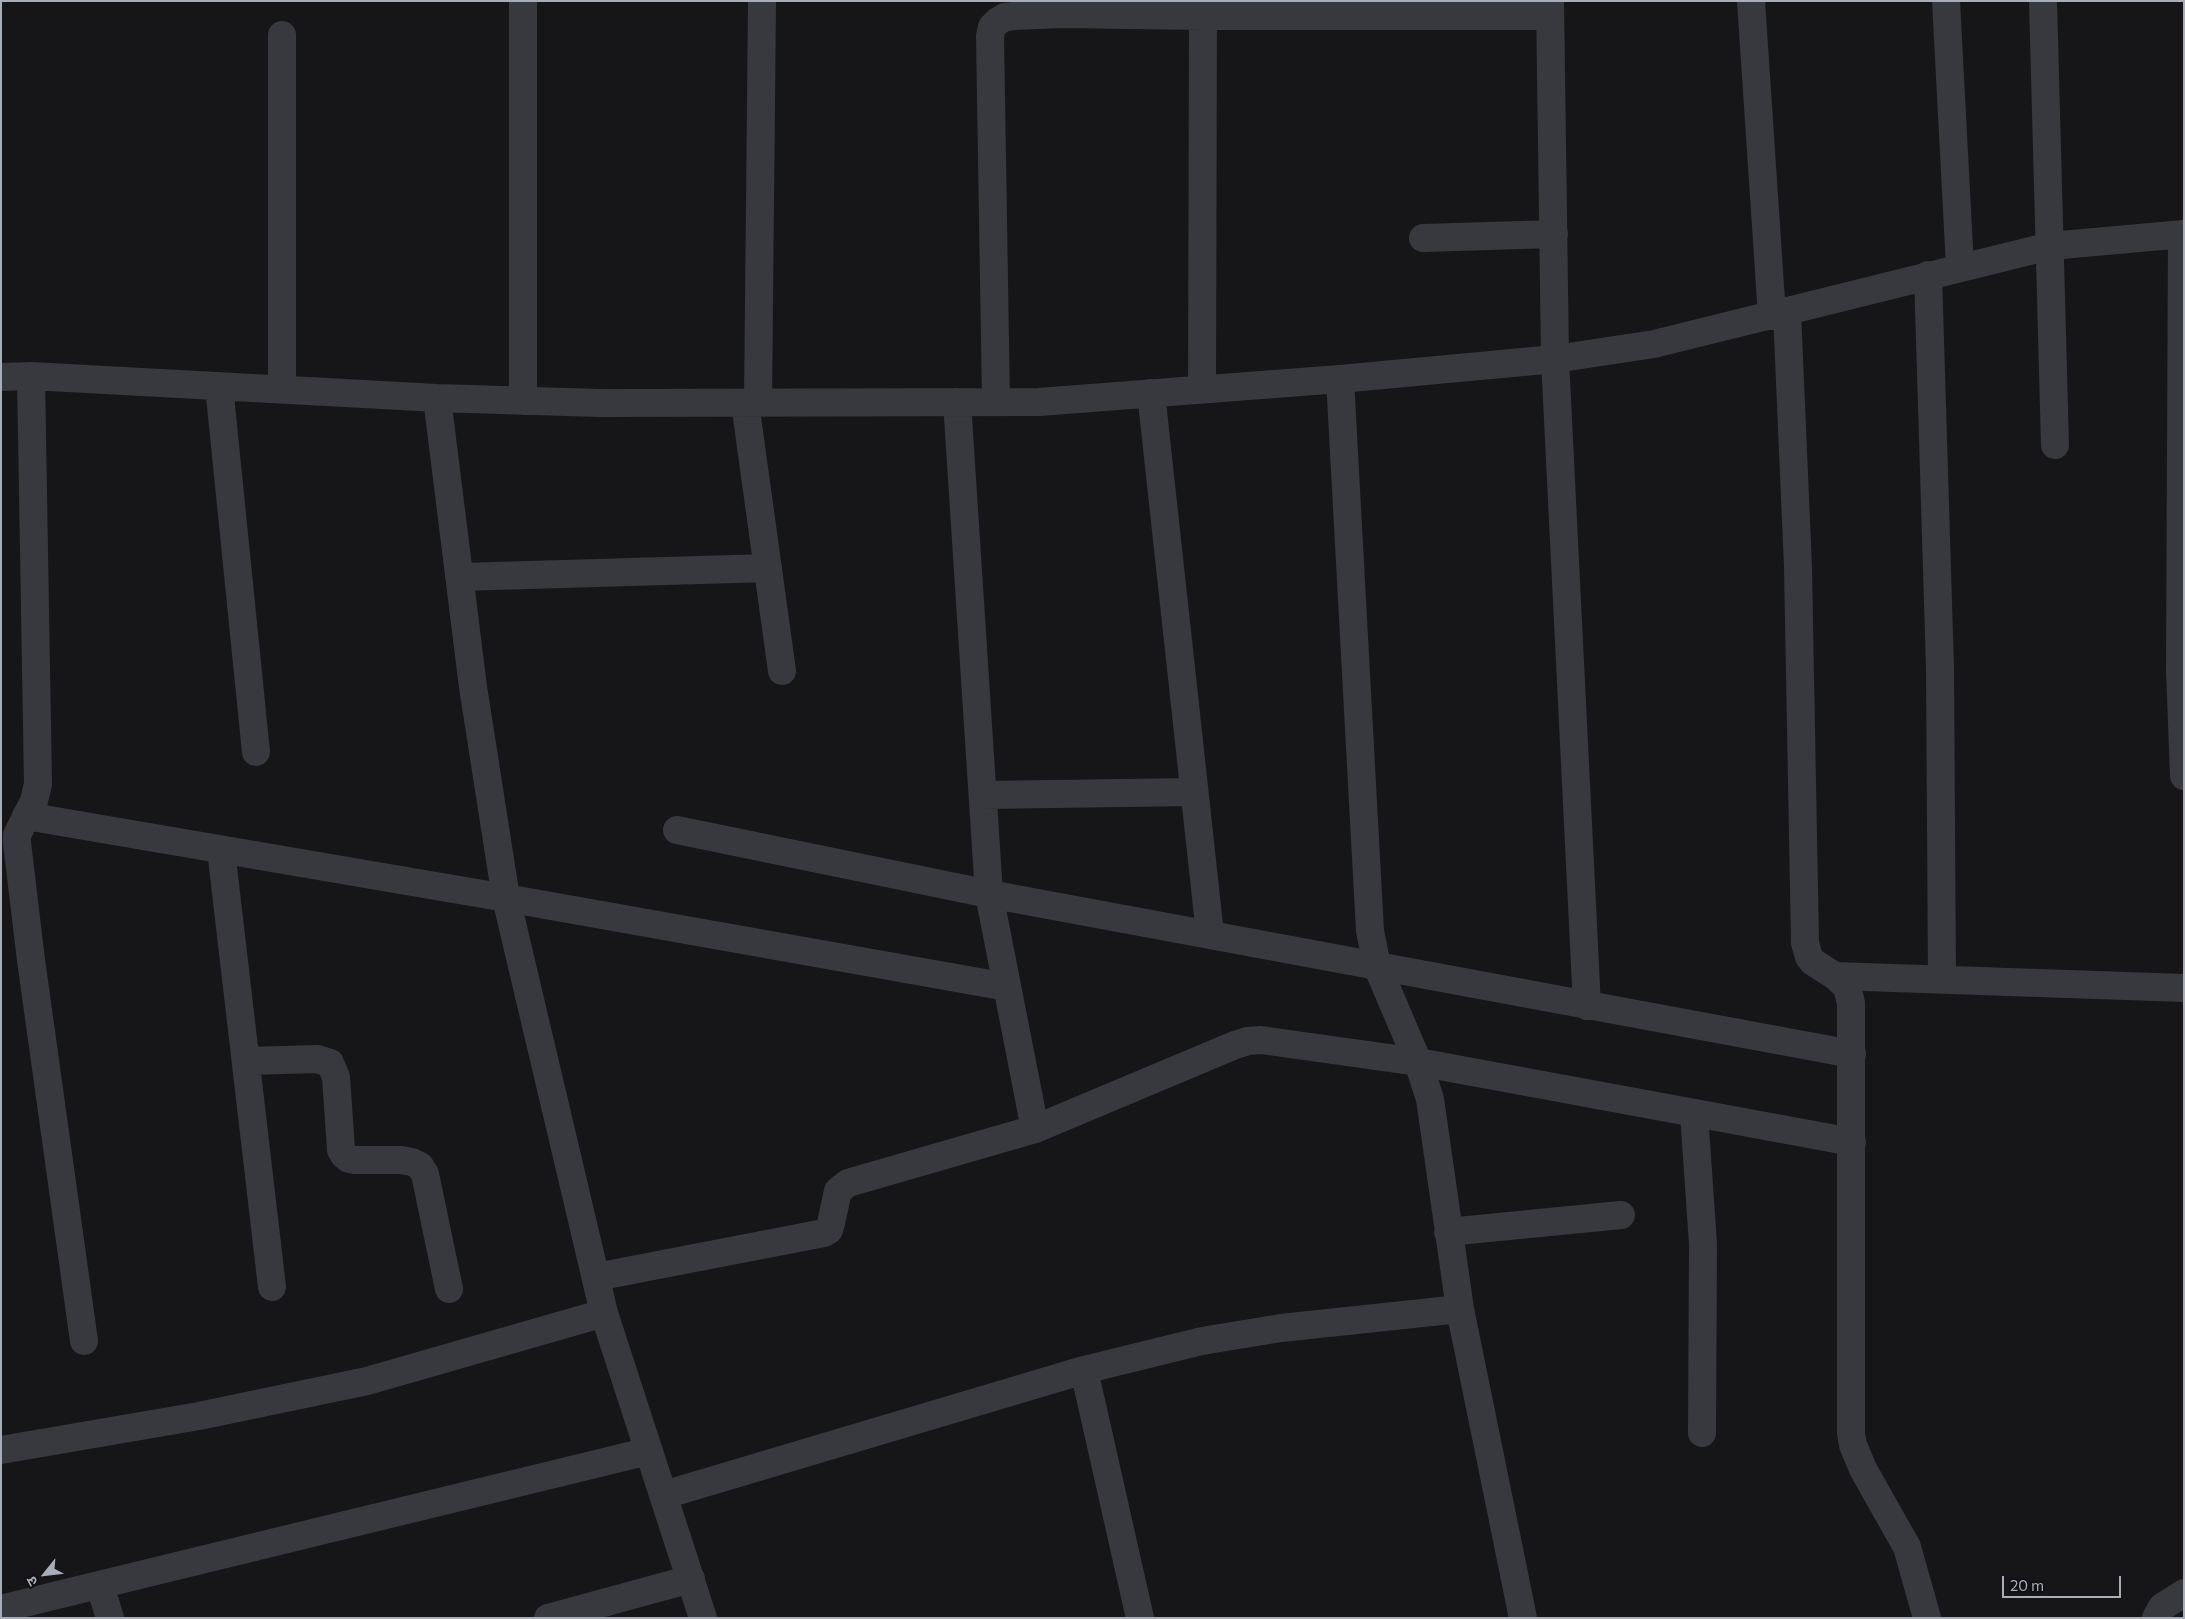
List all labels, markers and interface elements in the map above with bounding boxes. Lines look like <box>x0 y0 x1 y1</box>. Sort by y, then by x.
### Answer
north arrow <box>20 1549 70 1599</box>
scale bar <box>2005 1566 2124 1598</box>
text: उ <box>22 1574 41 1589</box>
text: 20 m <box>2010 1576 2044 1594</box>

